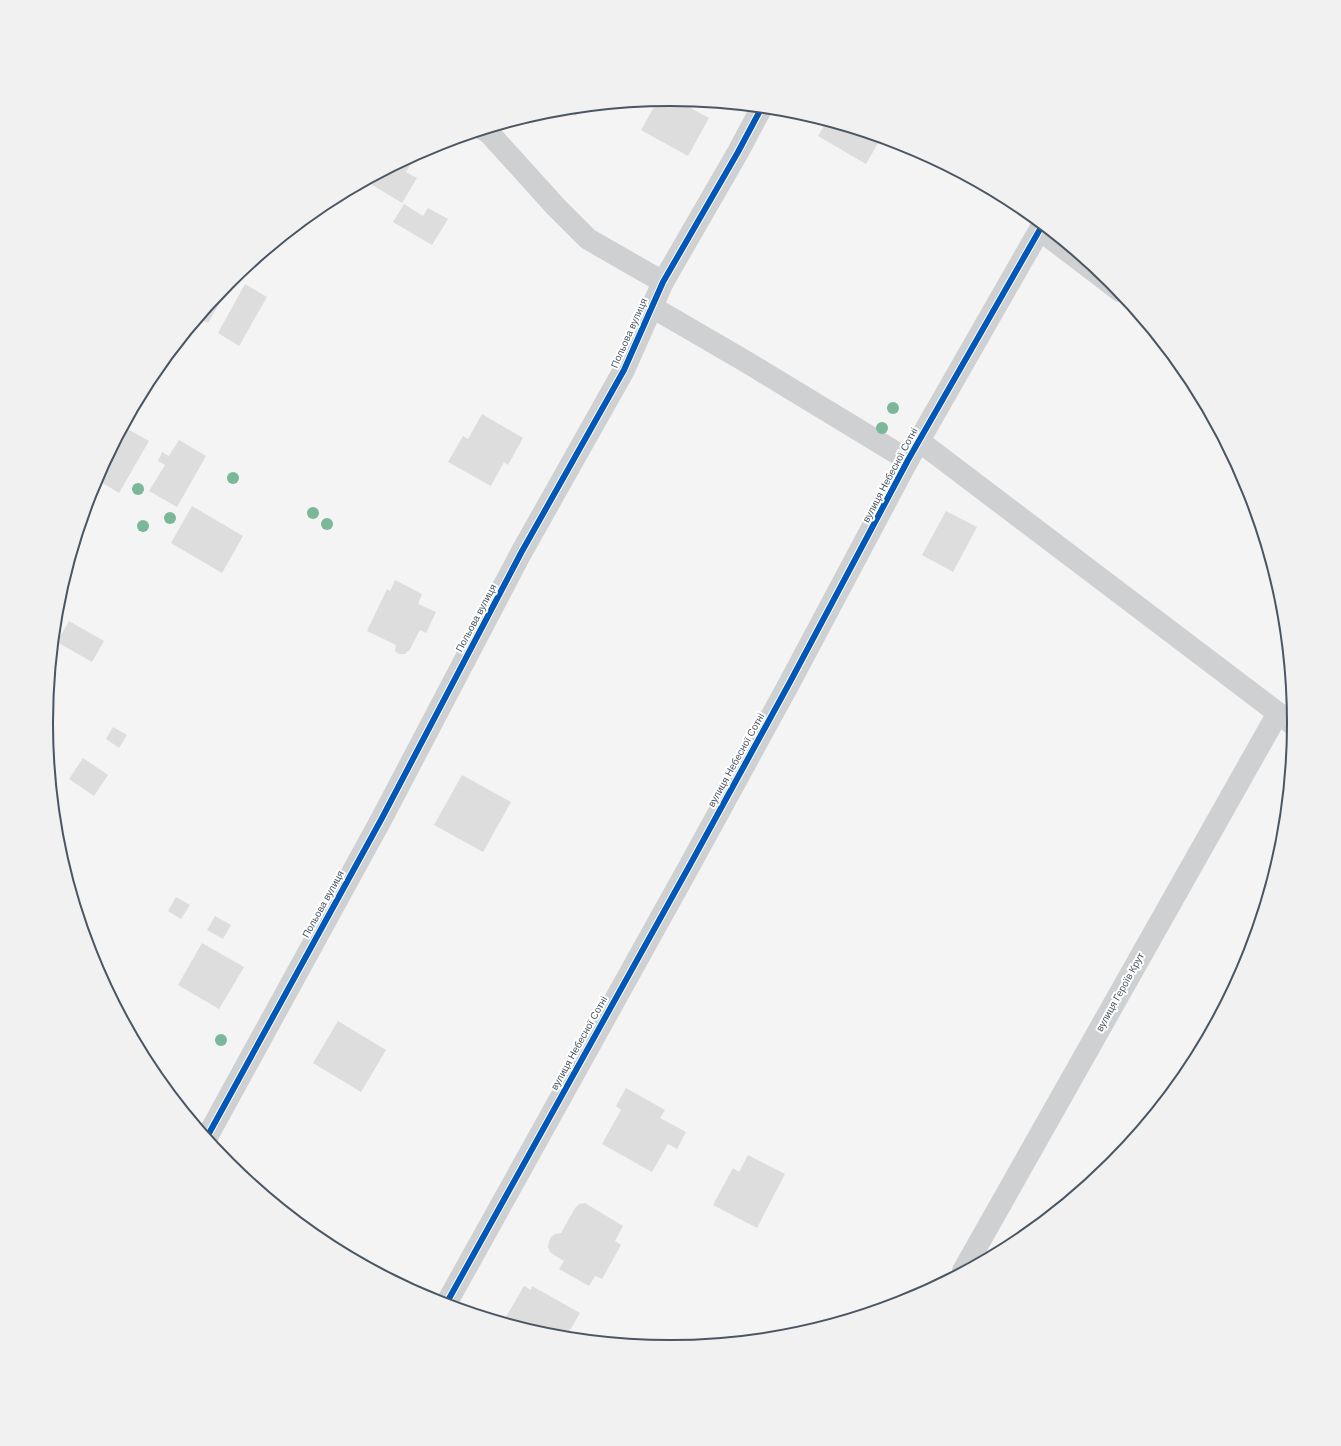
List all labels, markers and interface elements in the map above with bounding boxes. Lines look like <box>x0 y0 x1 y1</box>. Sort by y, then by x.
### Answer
street label: Польова вулиця <box>608 296 650 370</box>
street label: вулиця Небесної Сотні <box>860 425 920 525</box>
street label: Польова вулиця <box>453 582 499 654</box>
street label: вулиця Небесної Сотні <box>705 711 767 809</box>
street label: Польова вулиця <box>299 868 347 940</box>
street label: вулиця Героїв Крут <box>1093 950 1147 1034</box>
street label: вулиця Небесної Сотні <box>548 994 610 1092</box>

